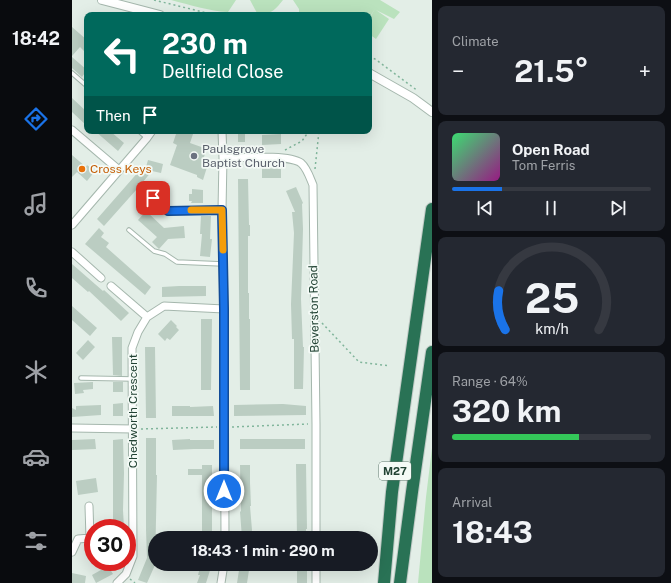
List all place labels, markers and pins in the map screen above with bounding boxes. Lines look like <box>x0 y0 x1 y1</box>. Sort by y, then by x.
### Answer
place label: Paulsgrove Baptist Church <box>202 142 285 170</box>
marker: Paulsgrove Baptist Church <box>189 151 199 161</box>
place label: Cross Keys <box>90 162 152 176</box>
marker: Cross Keys <box>77 164 87 174</box>
pin <box>136 181 170 215</box>

